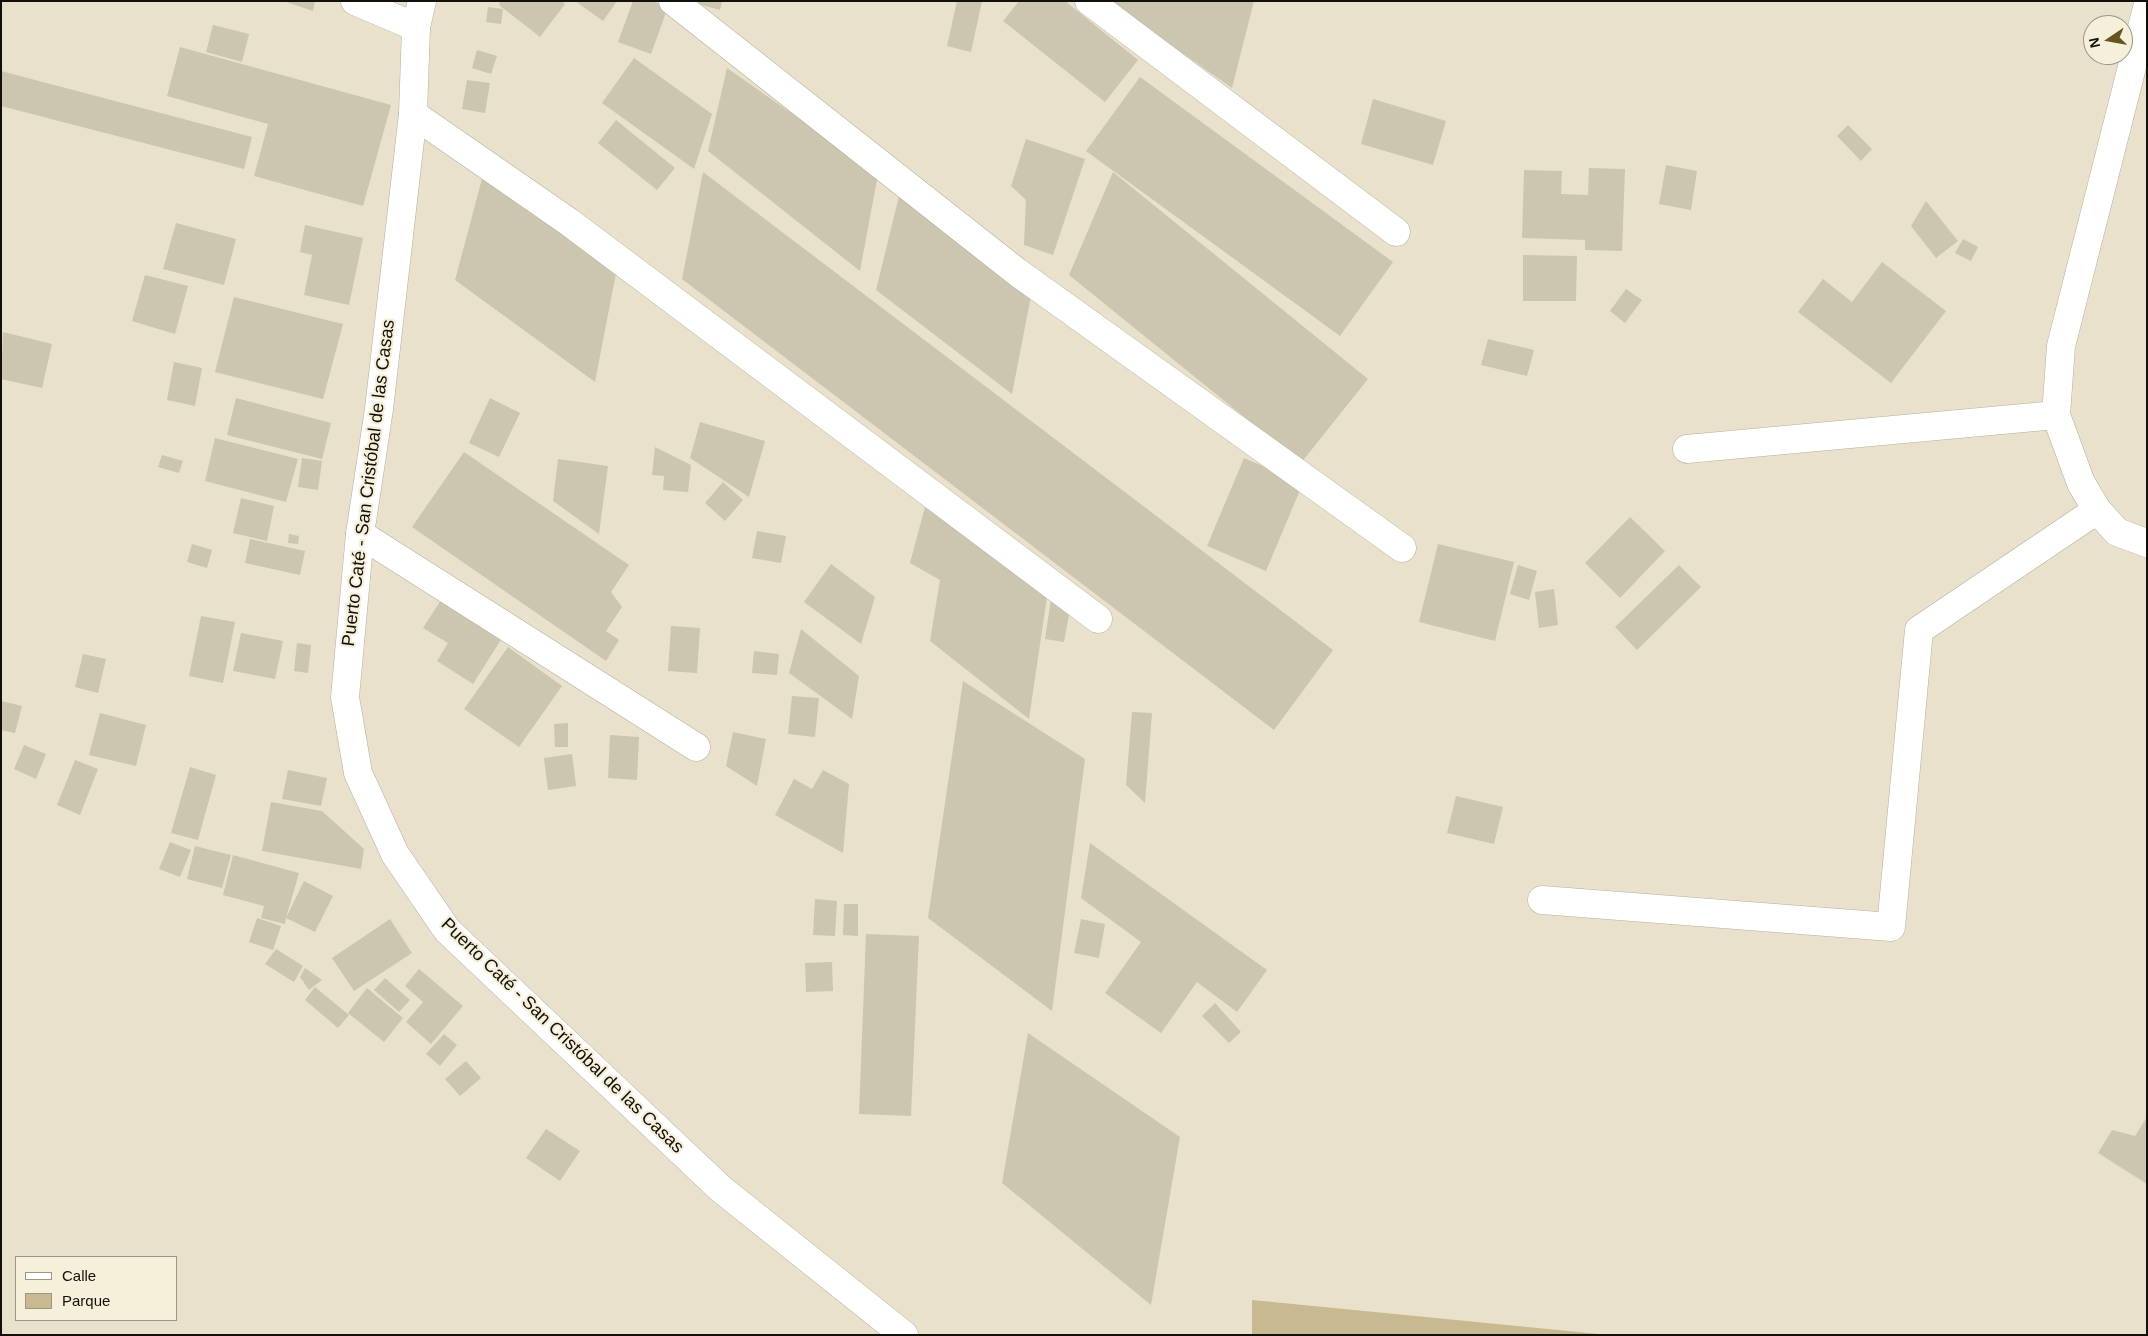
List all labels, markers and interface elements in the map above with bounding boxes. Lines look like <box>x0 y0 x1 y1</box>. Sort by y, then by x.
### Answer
north arrow <box>2083 15 2133 65</box>
text: N <box>2085 36 2103 50</box>
street label: Puerto Caté - San Cristóbal de las Casas <box>338 318 400 648</box>
street label: Puerto Caté - San Cristóbal de las Casas <box>436 914 688 1158</box>
legend <box>15 1256 178 1321</box>
text: Calle <box>62 1267 96 1284</box>
text: Parque <box>62 1292 110 1309</box>

